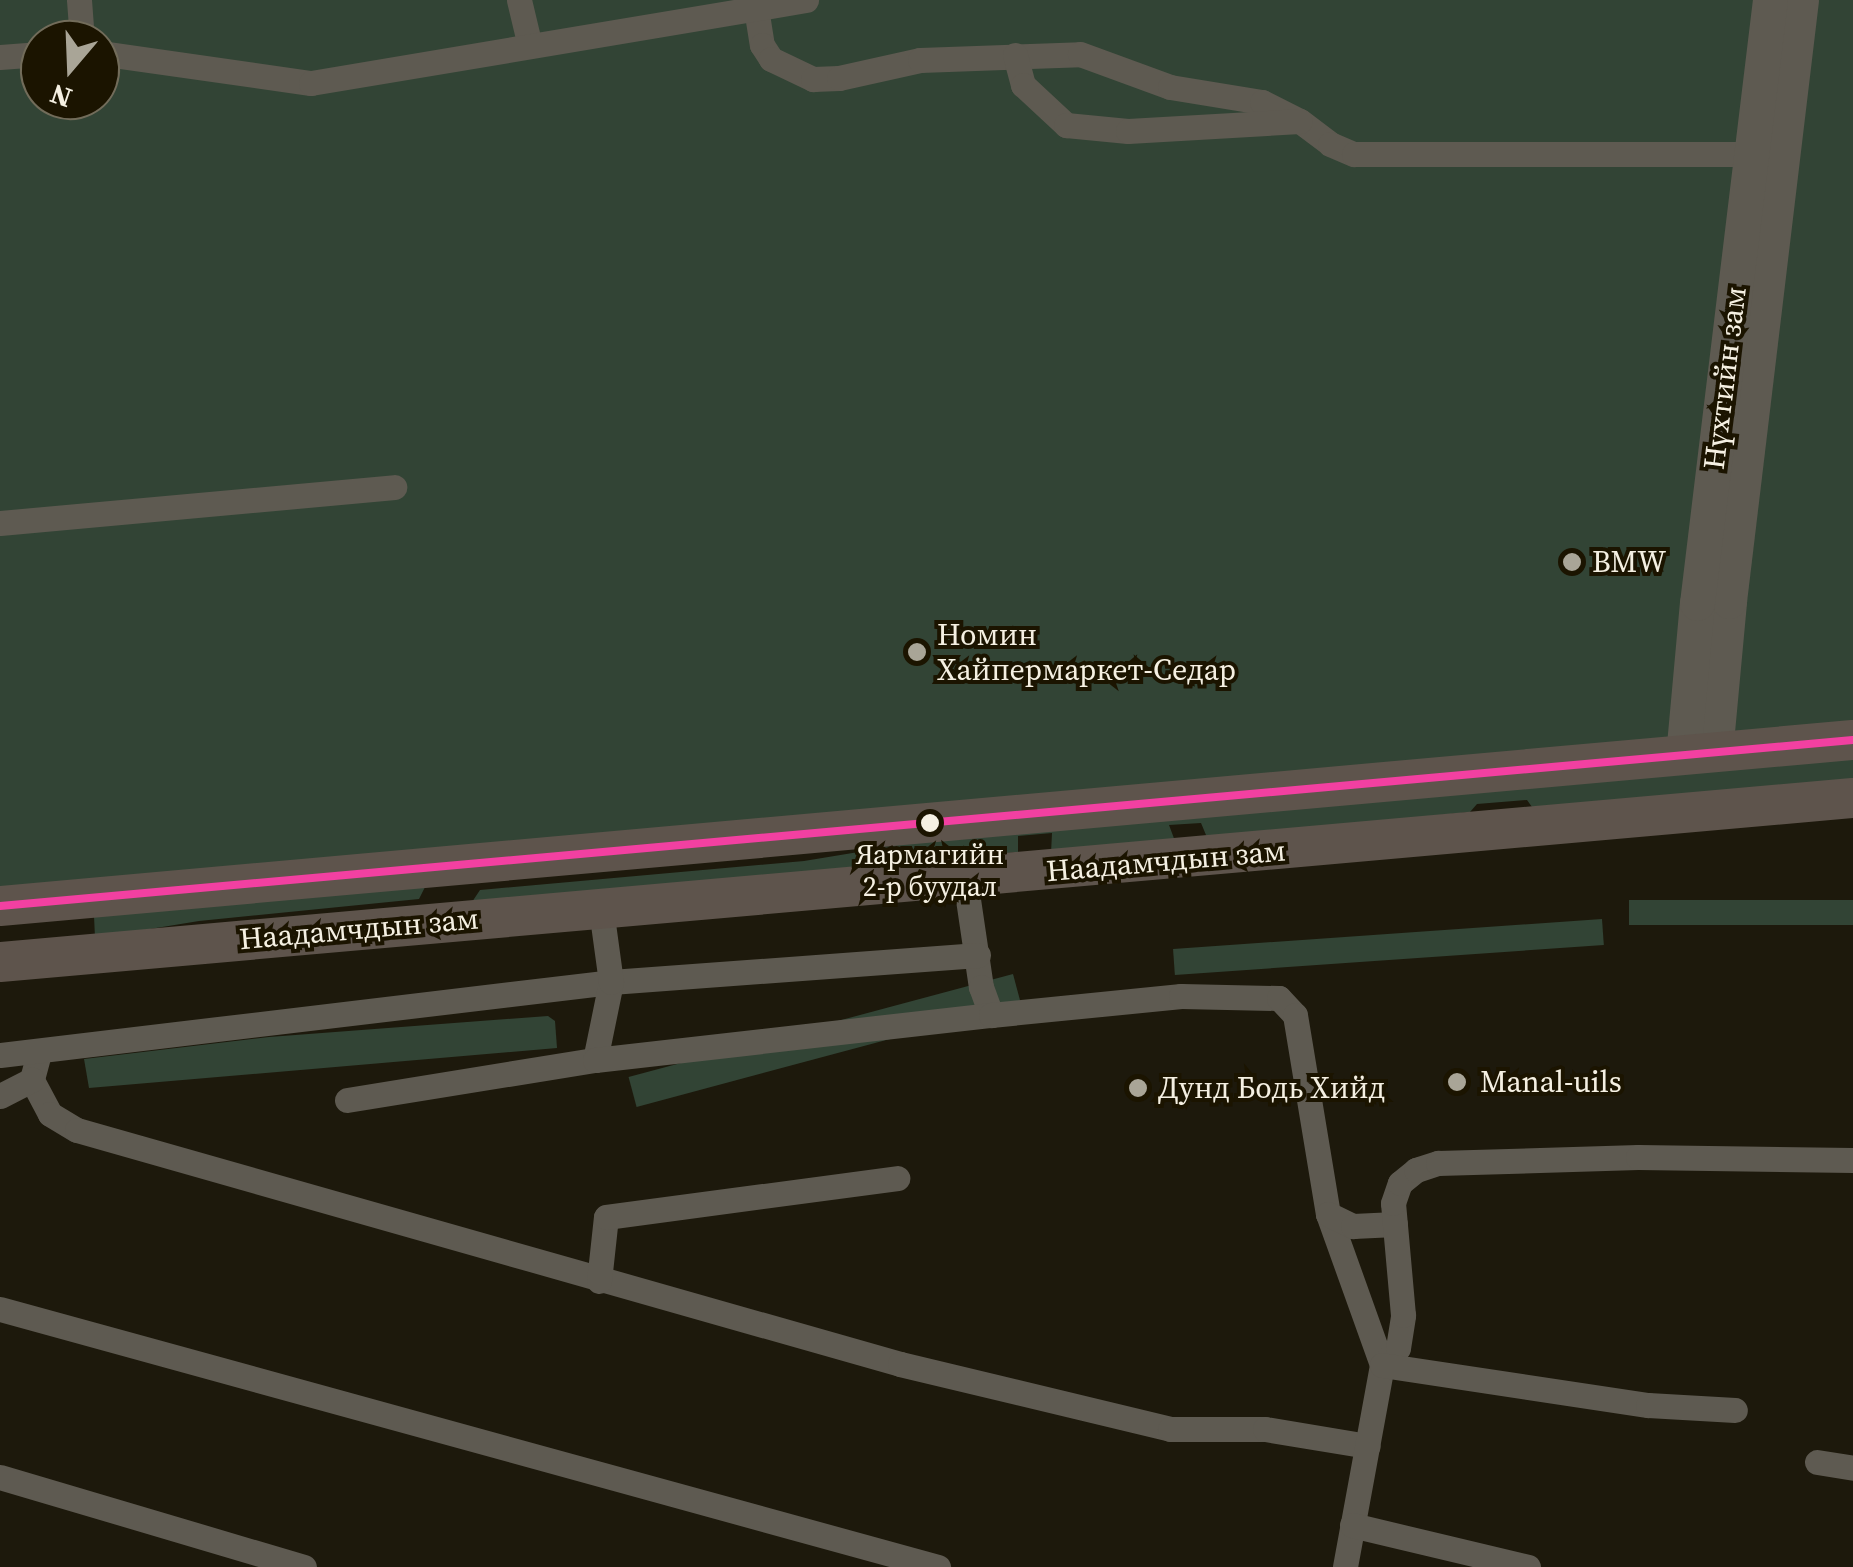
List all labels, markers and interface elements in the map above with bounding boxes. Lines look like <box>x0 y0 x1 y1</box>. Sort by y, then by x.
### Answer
north arrow <box>20 20 120 120</box>
text: N <box>45 75 77 118</box>
street label: Нүхтийн зам <box>1696 284 1754 472</box>
place label: BMW <box>1592 544 1666 580</box>
marker: BMW <box>1561 551 1583 573</box>
place label: Номин Хайпермаркет-Седар <box>937 617 1236 688</box>
marker: Номин Хайпермаркет-Седар <box>906 641 928 663</box>
marker: Яармагийн 2-р буудал <box>920 813 940 833</box>
street label: Наадамчдын зам <box>1045 833 1287 889</box>
place label: Яармагийн 2-р буудал <box>856 837 1004 903</box>
street label: Наадамчдын зам <box>238 901 480 957</box>
place label: Manal-uils <box>1480 1064 1622 1100</box>
marker: Manal-uils <box>1444 1069 1470 1095</box>
place label: Дунд Бодь Хийд <box>1158 1070 1385 1106</box>
marker: Дунд Бодь Хийд <box>1127 1077 1149 1099</box>

